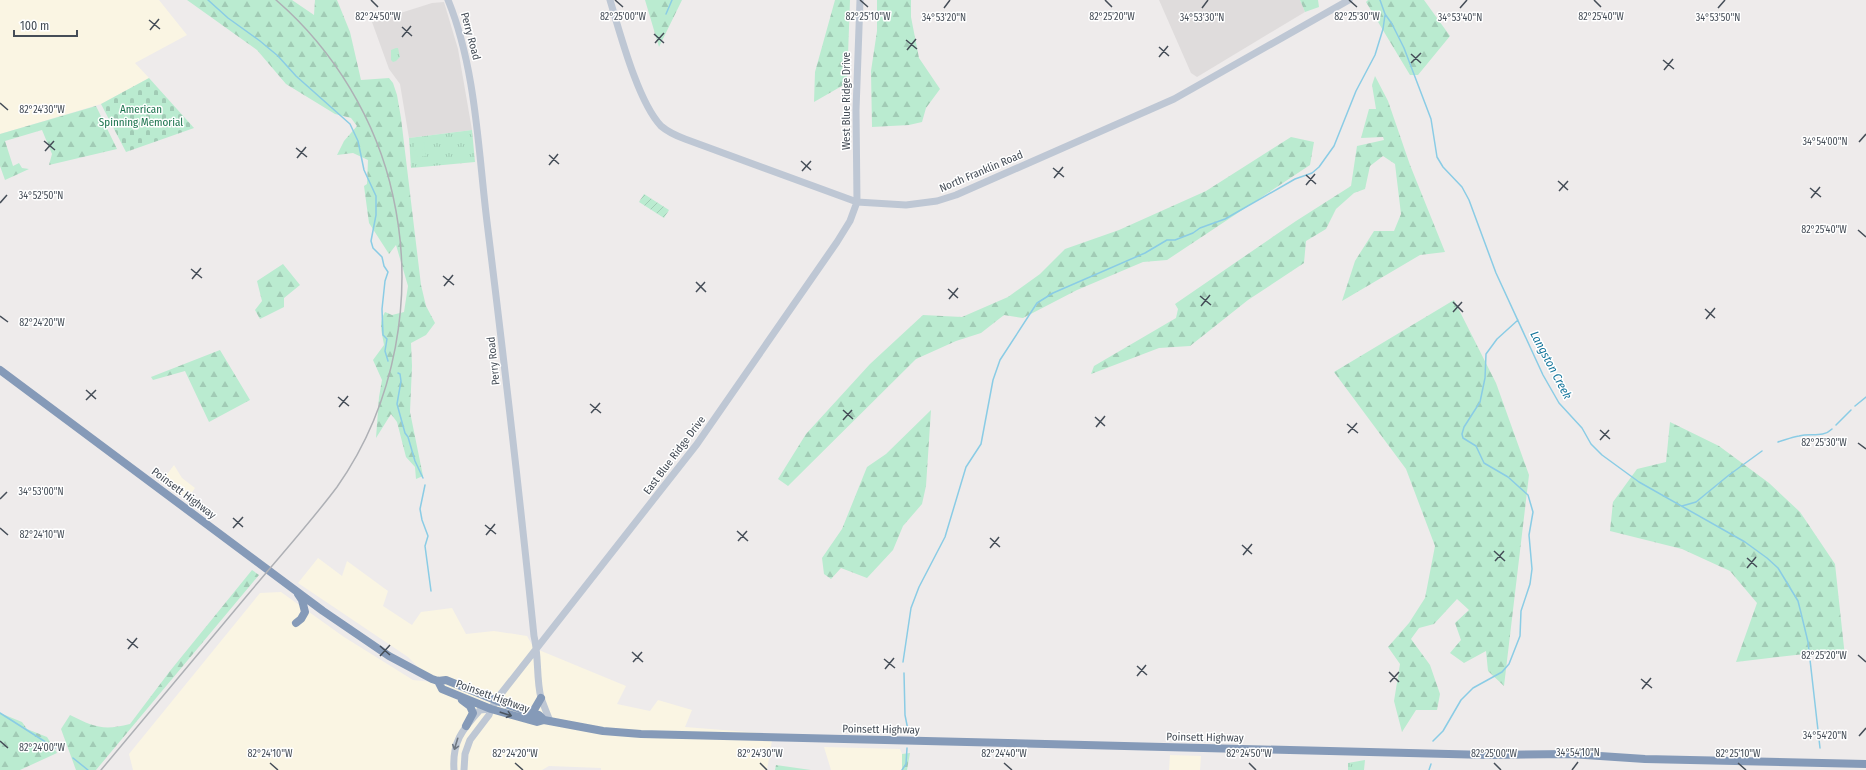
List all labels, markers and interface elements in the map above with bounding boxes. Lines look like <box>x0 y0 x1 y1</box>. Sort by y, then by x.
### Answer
text: 82°24'50"W <box>355 11 401 23</box>
street label: Perry Road <box>458 11 483 61</box>
text: 82°25'00"W <box>600 11 647 23</box>
text: 82°25'10"W <box>845 11 891 23</box>
text: 82°25'20"W <box>1089 11 1135 23</box>
text: 82°25'30"W <box>1334 11 1380 23</box>
text: 82°25'40"W <box>1578 11 1624 23</box>
scale bar <box>14 12 77 38</box>
text: 34°53'20"N <box>922 12 966 24</box>
text: 34°53'30"N <box>1180 12 1224 24</box>
text: 34°53'40"N <box>1438 12 1482 24</box>
text: 34°53'50"N <box>1696 12 1740 24</box>
text: 100 m <box>20 19 49 33</box>
street label: West Blue Ridge Drive <box>840 52 853 150</box>
park label: American Spinning Memorial <box>99 103 183 129</box>
text: 82°24'30"W <box>19 104 65 116</box>
text: 34°54'00"N <box>1802 136 1848 148</box>
street label: North Franklin Road <box>938 148 1025 195</box>
text: 34°52'50"N <box>19 190 63 202</box>
text: 82°25'40"W <box>1801 224 1847 236</box>
text: 82°24'20"W <box>19 317 65 329</box>
water label: Langston Creek <box>1527 329 1575 401</box>
street label: Perry Road <box>484 336 503 386</box>
street label: East Blue Ridge Drive <box>641 414 708 497</box>
text: 82°25'30"W <box>1801 437 1847 449</box>
street label: Poinsett Highway <box>149 465 219 522</box>
text: 34°53'00"N <box>18 486 64 498</box>
text: 82°24'10"W <box>20 529 65 541</box>
text: 82°25'20"W <box>1801 650 1847 662</box>
street label: Poinsett Highway <box>454 677 531 716</box>
one-way arrow <box>500 711 513 718</box>
street label: Poinsett Highway <box>842 722 920 737</box>
street label: Poinsett Highway <box>1166 730 1244 745</box>
text: 34°54'20"N <box>1803 730 1847 742</box>
one-way arrow <box>452 738 459 751</box>
text: 82°24'00"W <box>19 742 66 754</box>
text: 34°54'10"N <box>1556 747 1600 759</box>
text: 82°24'10"W <box>248 748 293 760</box>
text: 82°24'20"W <box>492 748 538 760</box>
text: 82°24'30"W <box>737 748 783 760</box>
text: 82°24'40"W <box>981 748 1027 760</box>
text: 82°24'50"W <box>1226 748 1272 760</box>
text: 82°25'00"W <box>1471 748 1518 760</box>
text: 82°25'10"W <box>1715 748 1761 760</box>

